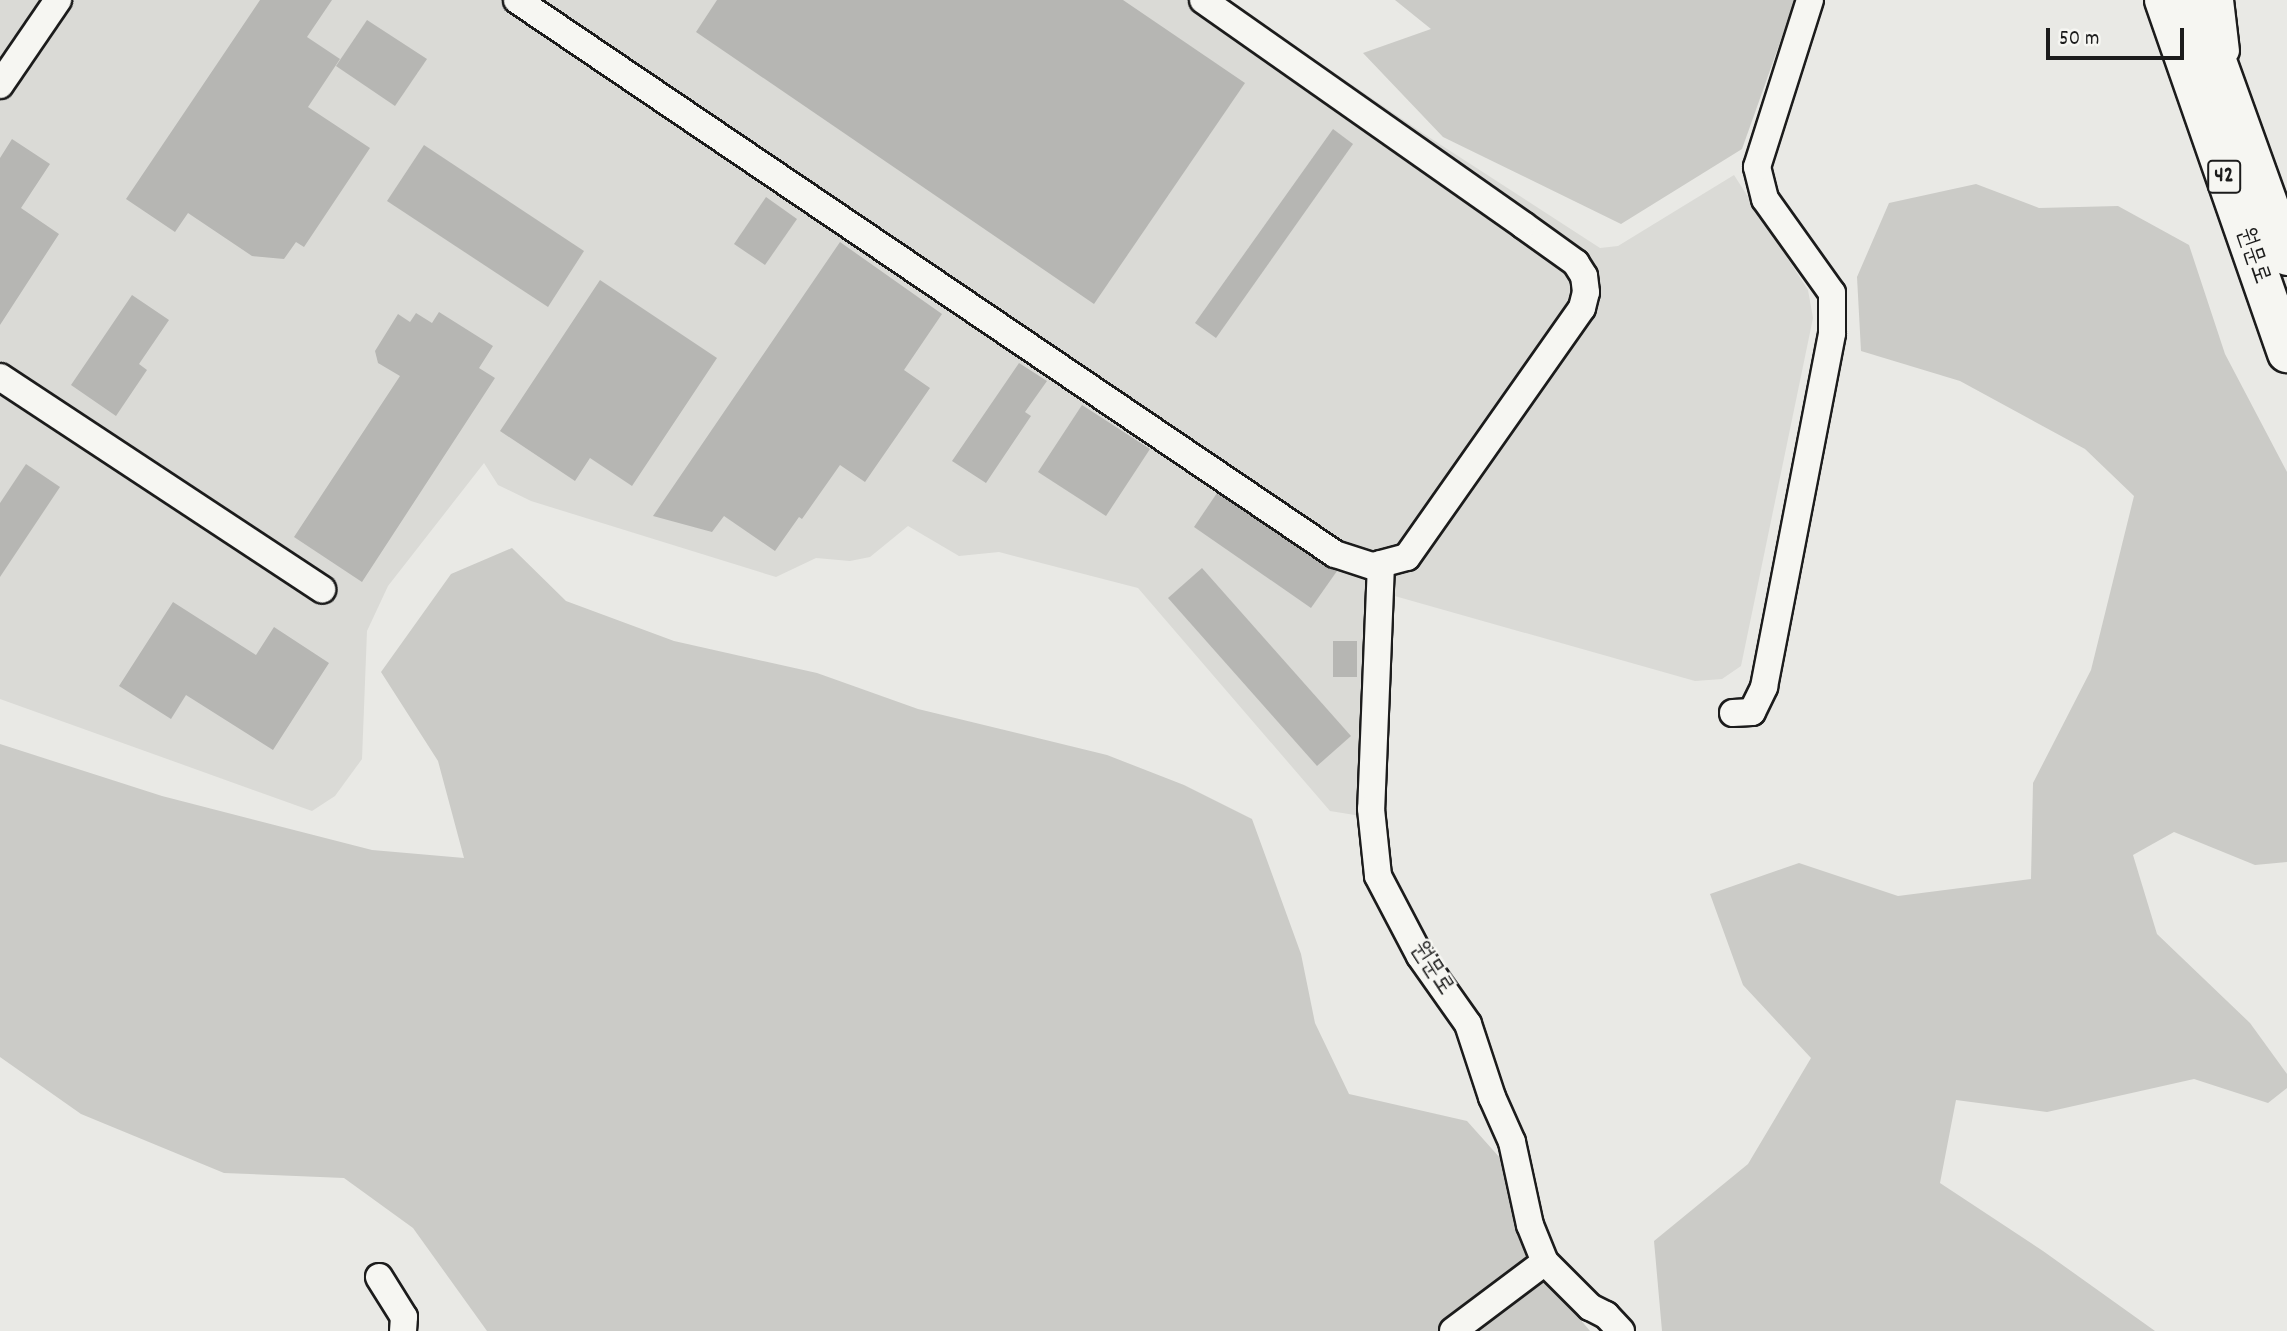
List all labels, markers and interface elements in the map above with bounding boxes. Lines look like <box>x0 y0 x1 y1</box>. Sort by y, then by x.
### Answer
scale bar <box>2049 14 2187 58</box>
text: 50 m <box>2059 25 2099 55</box>
road number: 42 <box>2206 158 2242 196</box>
street label: 원문로 <box>2229 224 2275 288</box>
street label: 원문로 <box>1403 937 1459 1001</box>

